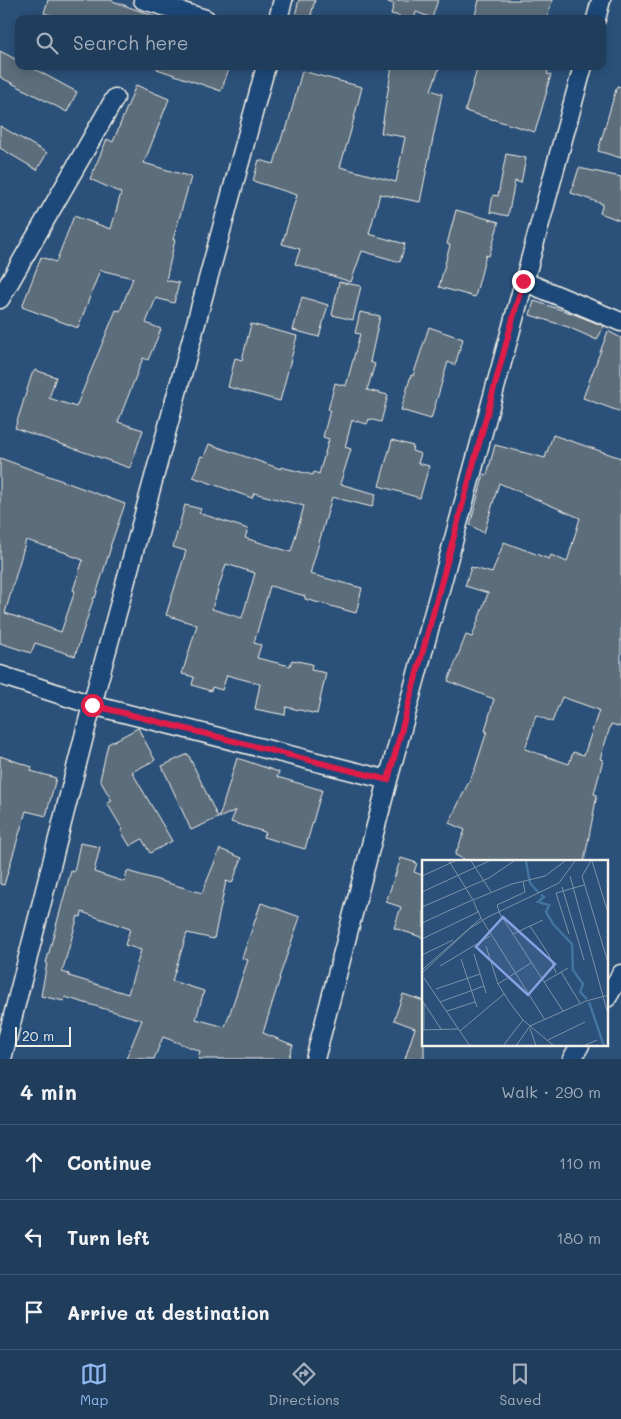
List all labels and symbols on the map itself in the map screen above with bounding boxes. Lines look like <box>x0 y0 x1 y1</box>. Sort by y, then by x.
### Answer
route end <box>512 270 535 293</box>
route start <box>81 694 104 717</box>
inset map <box>422 860 608 1046</box>
scale bar <box>15 1024 71 1047</box>

